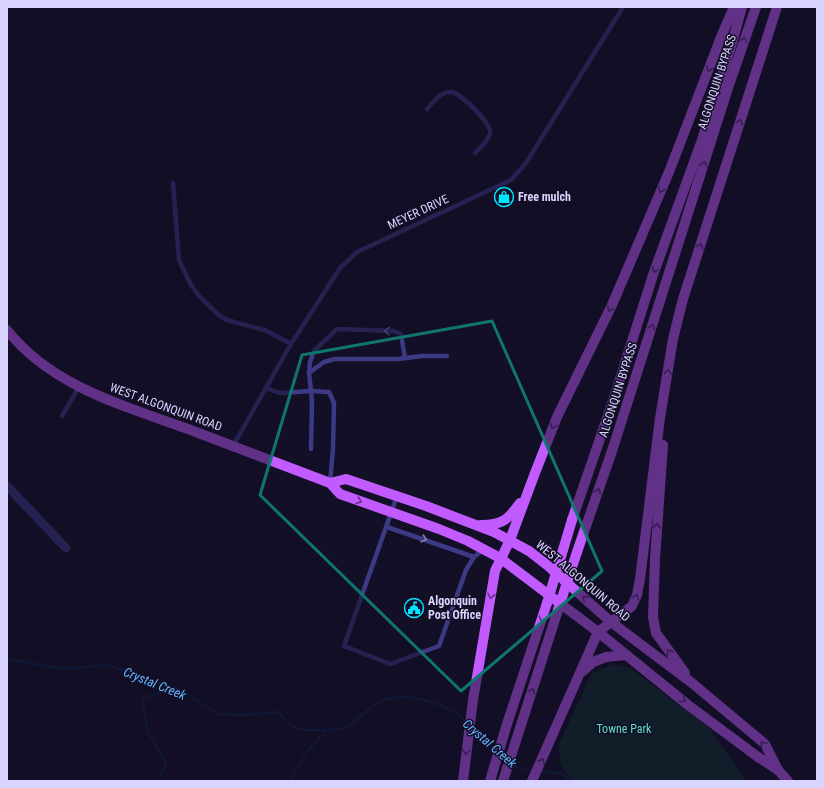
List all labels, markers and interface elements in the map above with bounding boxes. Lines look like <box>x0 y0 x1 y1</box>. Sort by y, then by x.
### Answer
street label: ALGONQUIN BYPASS <box>695 33 739 131</box>
one-way arrow <box>740 37 748 44</box>
one-way arrow <box>705 65 713 72</box>
one-way arrow <box>735 119 744 126</box>
one-way arrow <box>699 160 708 167</box>
shop icon: Free mulch <box>493 186 515 208</box>
one-way arrow <box>658 186 666 193</box>
place label: Free mulch <box>518 190 571 204</box>
street label: MEYER DRIVE <box>385 192 451 232</box>
one-way arrow <box>695 243 704 250</box>
one-way arrow <box>651 266 659 273</box>
one-way arrow <box>607 305 615 313</box>
one-way arrow <box>647 324 655 331</box>
one-way arrow <box>384 327 390 335</box>
street label: ALGONQUIN BYPASS <box>596 341 640 439</box>
one-way arrow <box>663 369 672 375</box>
street label: WEST ALGONQUIN ROAD <box>108 380 224 434</box>
one-way arrow <box>550 423 558 430</box>
one-way arrow <box>593 488 602 495</box>
one-way arrow <box>355 496 362 505</box>
one-way arrow <box>653 523 662 529</box>
one-way arrow <box>420 535 427 543</box>
street label: WEST ALGONQUIN ROAD <box>533 538 633 625</box>
one-way arrow <box>487 593 495 599</box>
place label: Algonquin Post Office <box>428 594 481 622</box>
one-way arrow <box>631 594 639 601</box>
one-way arrow <box>582 596 589 603</box>
public building icon: Algonquin Post Office <box>403 597 425 619</box>
one-way arrow <box>538 616 547 623</box>
one-way arrow <box>666 649 673 656</box>
water label: Crystal Creek <box>121 664 189 703</box>
one-way arrow <box>527 688 536 695</box>
one-way arrow <box>678 696 685 703</box>
water label: Crystal Creek <box>460 716 520 771</box>
park label: Towne Park <box>596 722 652 736</box>
one-way arrow <box>760 741 767 748</box>
one-way arrow <box>462 749 471 755</box>
one-way arrow <box>537 757 545 764</box>

